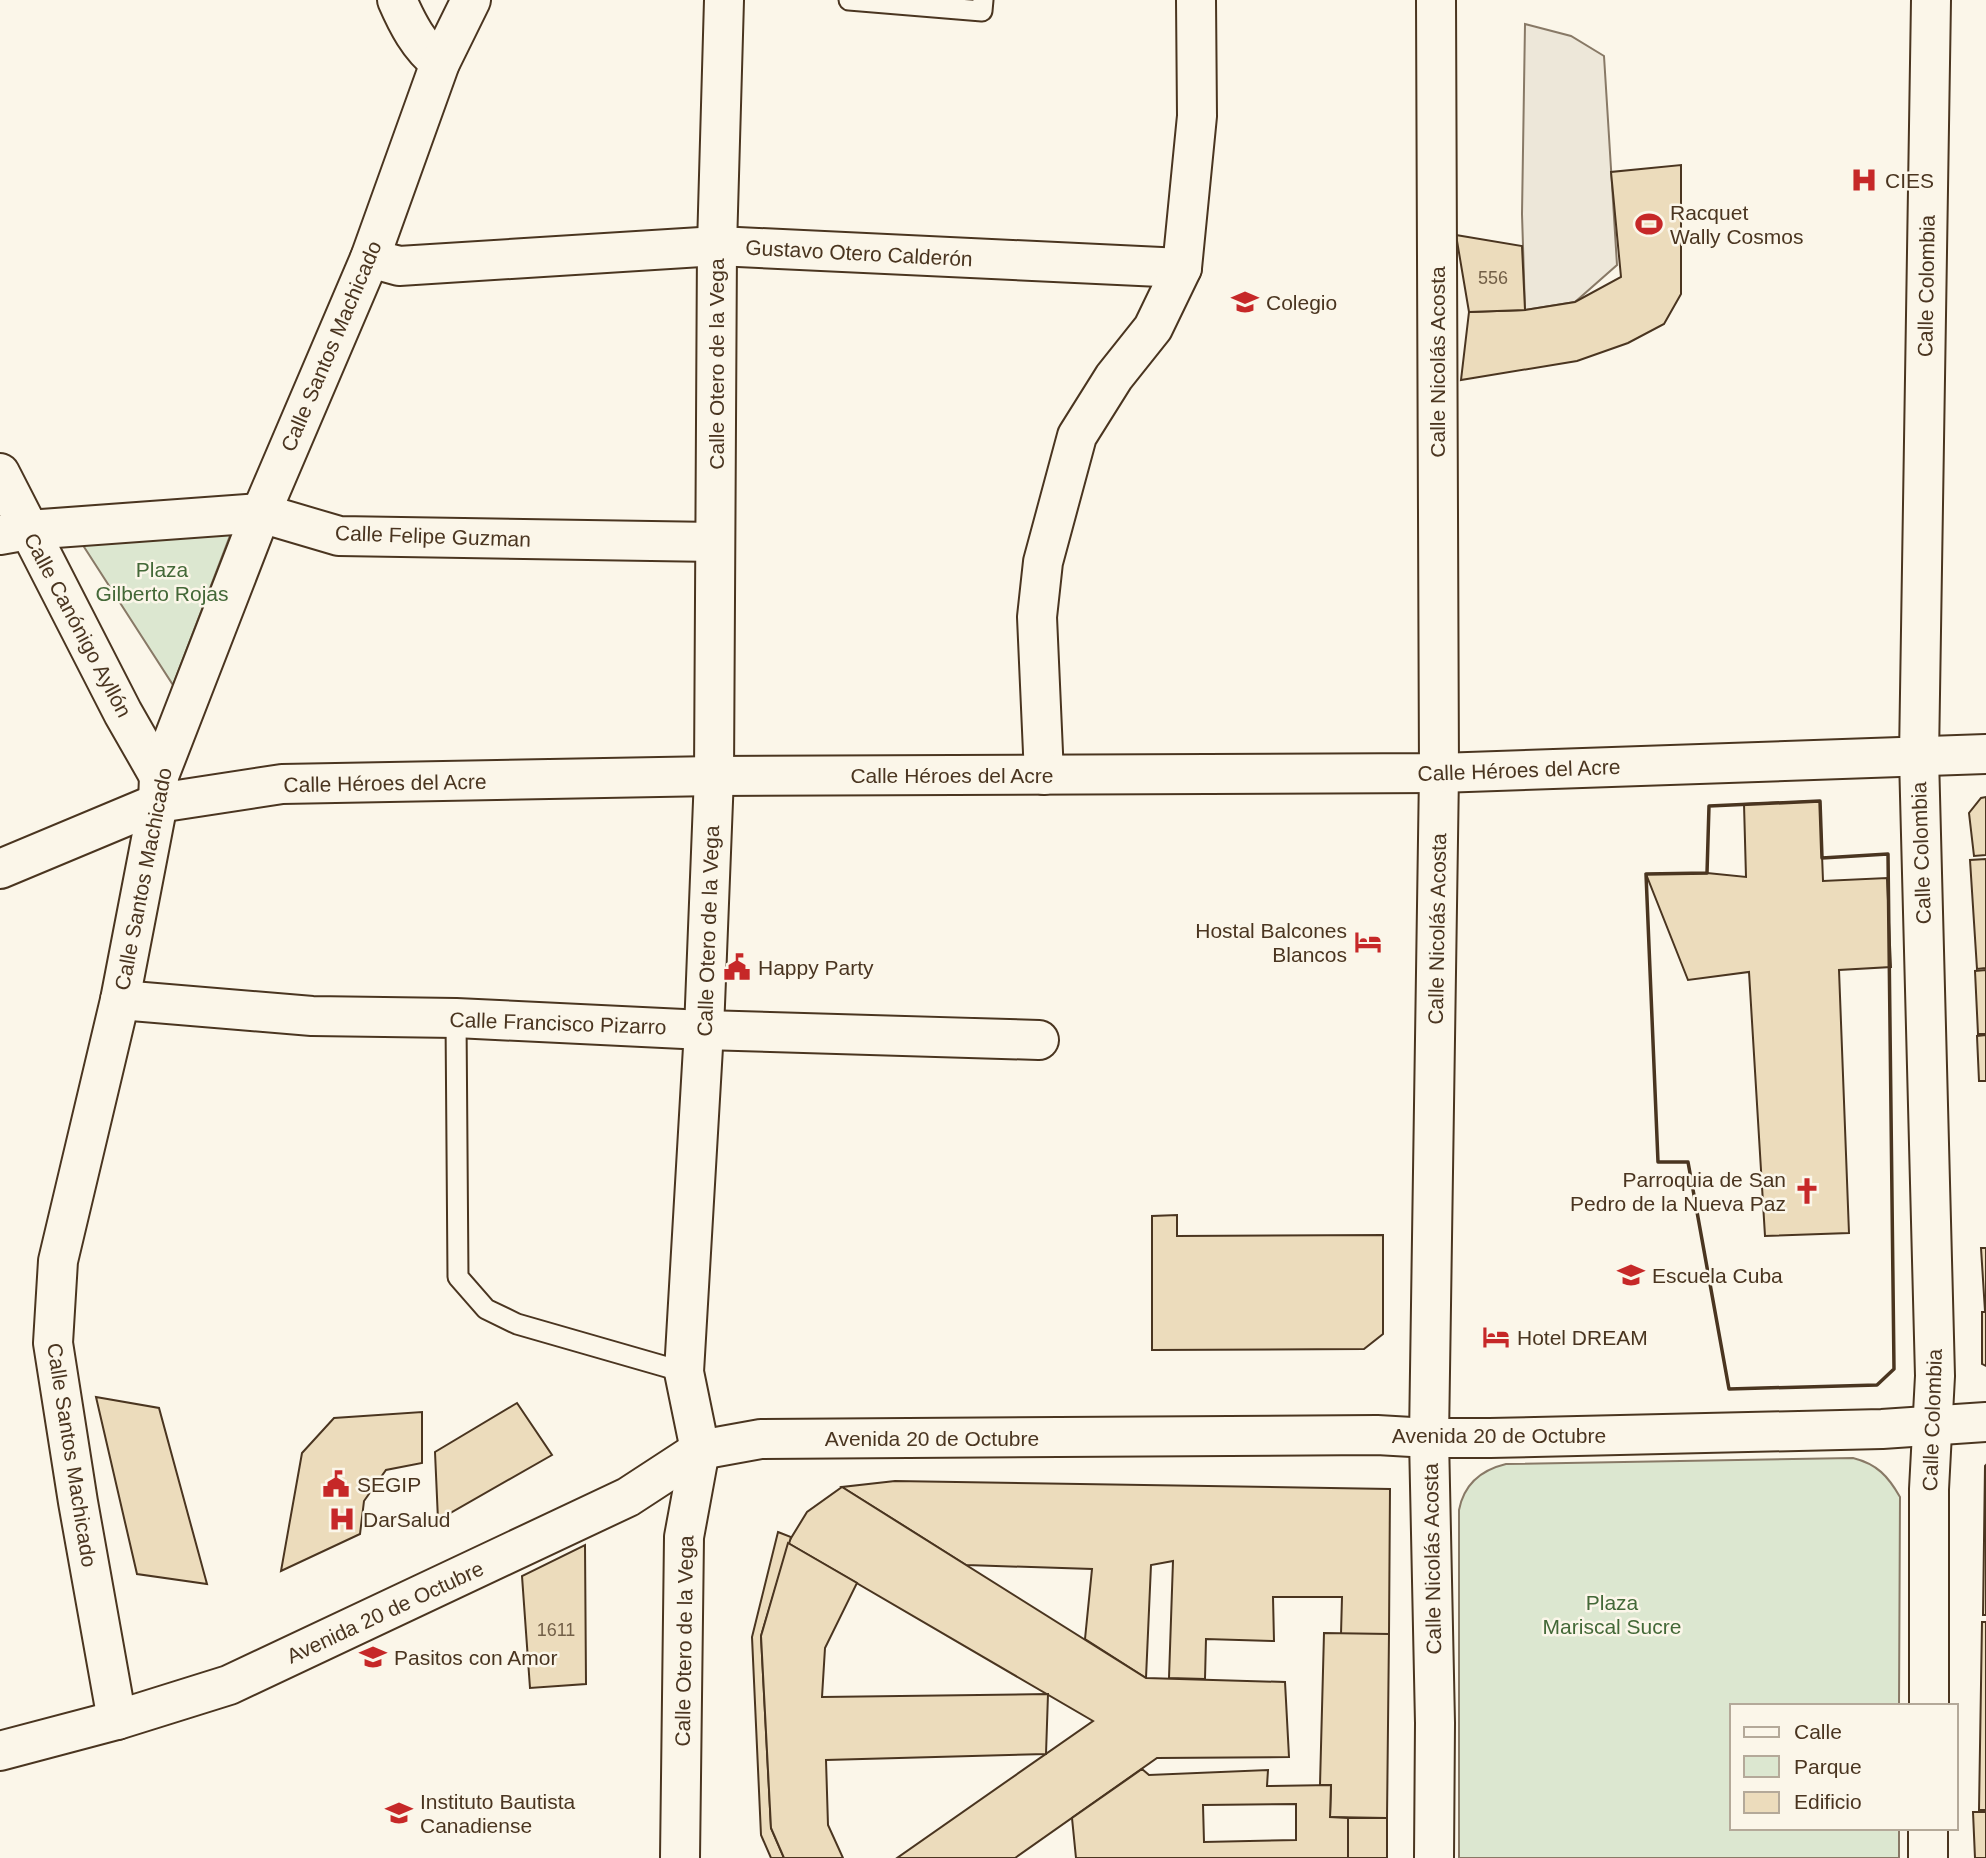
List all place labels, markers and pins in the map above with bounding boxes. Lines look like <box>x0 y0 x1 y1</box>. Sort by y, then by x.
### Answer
hospital icon: CIES <box>1849 165 1879 195</box>
place label: CIES <box>1885 169 1934 192</box>
place label: Racquet Wally Cosmos <box>1670 201 1803 248</box>
sports icon: Racquet Wally Cosmos <box>1634 209 1664 239</box>
school or university icon: Colegio <box>1230 287 1260 317</box>
place label: Colegio <box>1266 291 1337 314</box>
place label: Hostal Balcones Blancos <box>1195 919 1347 966</box>
hotel icon: Hostal Balcones Blancos <box>1353 927 1383 957</box>
public building icon: Happy Party <box>722 952 752 982</box>
place label: Happy Party <box>758 956 874 979</box>
place label: Parroquia de San Pedro de la Nueva Paz <box>1570 1168 1786 1215</box>
church icon: Parroquia de San Pedro de la Nueva Paz <box>1792 1176 1822 1206</box>
school or university icon: Escuela Cuba <box>1616 1260 1646 1290</box>
place label: Escuela Cuba <box>1652 1264 1783 1287</box>
hotel icon: Hotel DREAM <box>1481 1322 1511 1352</box>
place label: Hotel DREAM <box>1517 1326 1648 1349</box>
public building icon: SEGIP <box>321 1469 351 1499</box>
place label: SEGIP <box>357 1473 421 1496</box>
hospital icon: DarSalud <box>327 1504 357 1534</box>
place label: DarSalud <box>363 1508 451 1531</box>
school or university icon: Pasitos con Amor <box>358 1642 388 1672</box>
place label: Pasitos con Amor <box>394 1646 557 1669</box>
place label: Instituto Bautista Canadiense <box>420 1790 576 1837</box>
school or university icon: Instituto Bautista Canadiense <box>384 1798 414 1828</box>

